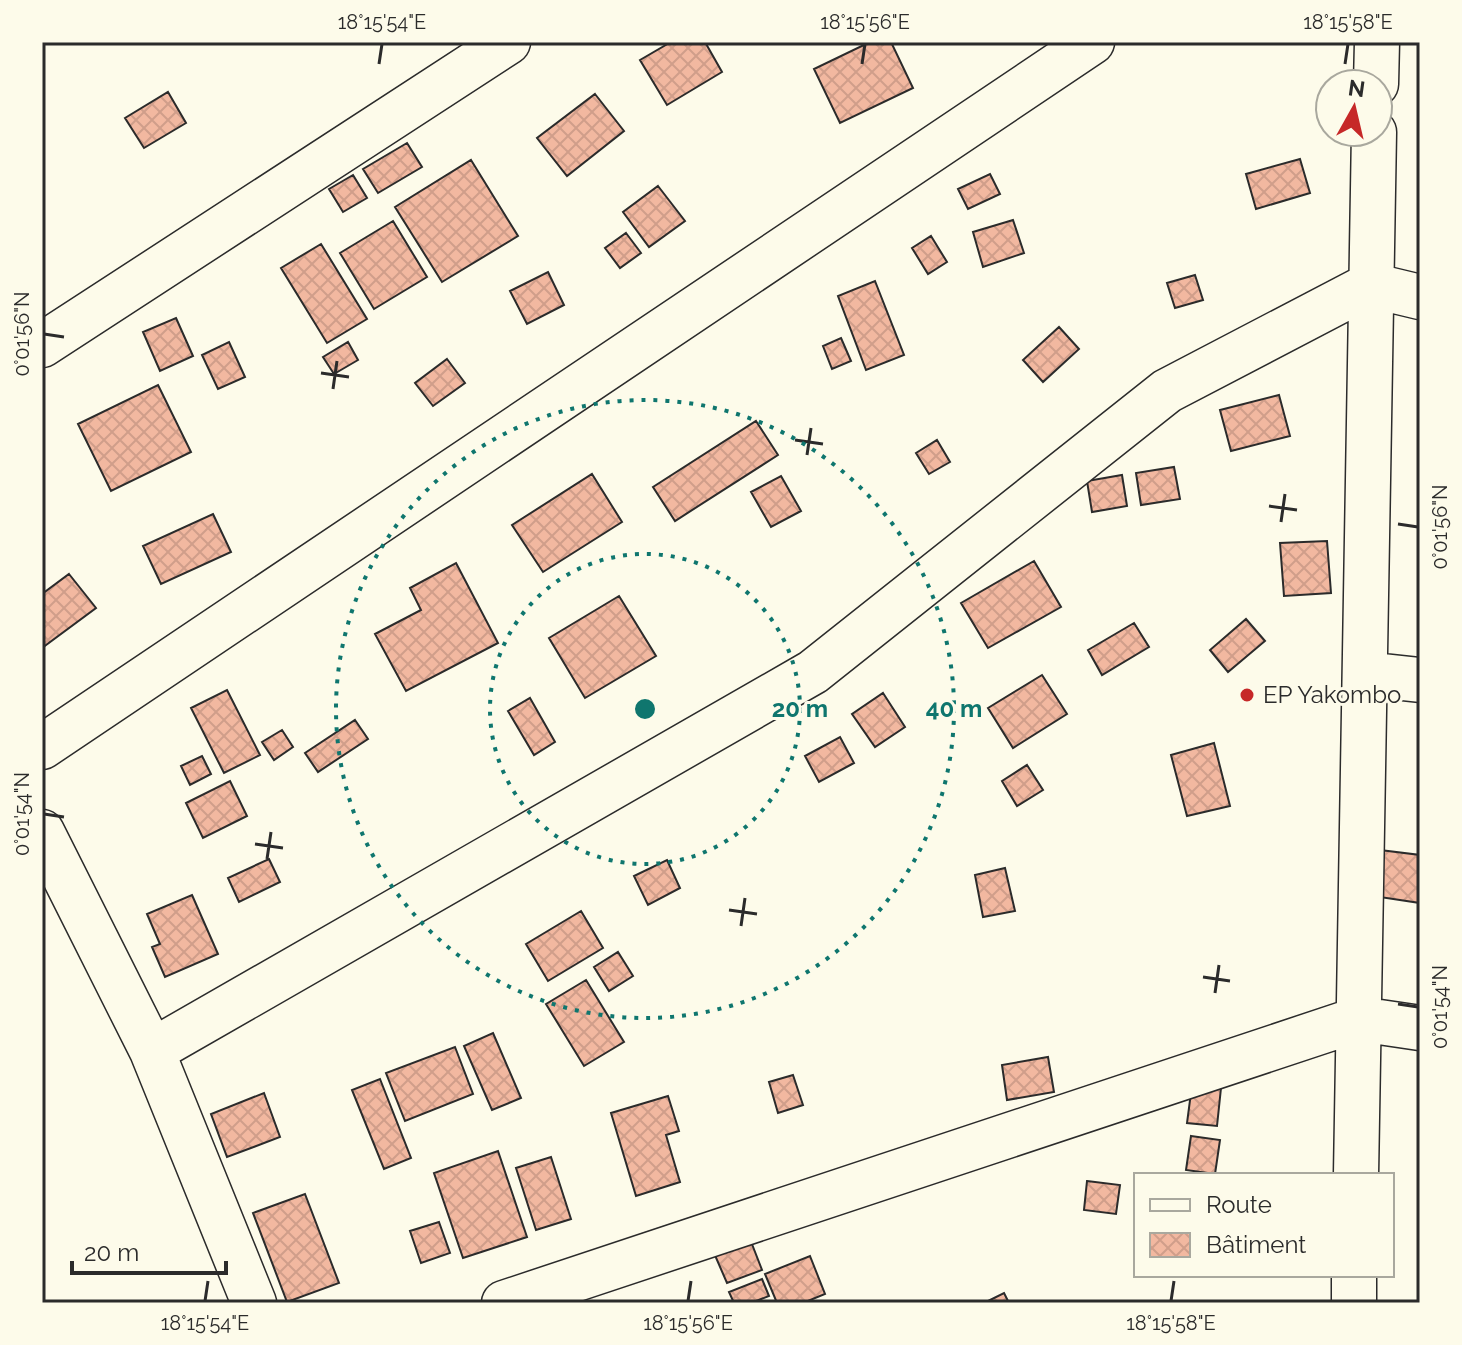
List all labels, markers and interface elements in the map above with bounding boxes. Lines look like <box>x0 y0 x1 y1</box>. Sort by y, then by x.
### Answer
text: 18°15'54"E <box>338 10 426 34</box>
text: 18°15'56"E <box>820 10 910 34</box>
text: 18°15'58"E <box>1303 10 1393 34</box>
north arrow <box>1314 68 1394 148</box>
text: N <box>1347 74 1367 102</box>
text: 0°01'56"N <box>10 291 34 377</box>
text: 0°01'56"N <box>1428 484 1452 570</box>
place label: EP Yakombo <box>1263 680 1401 709</box>
marker: EP Yakombo <box>1238 686 1256 704</box>
text: 20 m <box>772 694 828 723</box>
text: 40 m <box>926 694 982 723</box>
centre of rings <box>631 695 659 723</box>
text: 0°01'54"N <box>10 772 34 856</box>
text: 0°01'54"N <box>1428 965 1452 1049</box>
legend <box>1134 1173 1394 1277</box>
text: Route <box>1206 1190 1272 1219</box>
scale bar <box>72 1225 226 1275</box>
text: Bâtiment <box>1206 1230 1306 1259</box>
text: 20 m <box>84 1238 139 1267</box>
text: 18°15'54"E <box>161 1311 249 1335</box>
text: 18°15'56"E <box>643 1311 733 1335</box>
text: 18°15'58"E <box>1126 1311 1216 1335</box>

